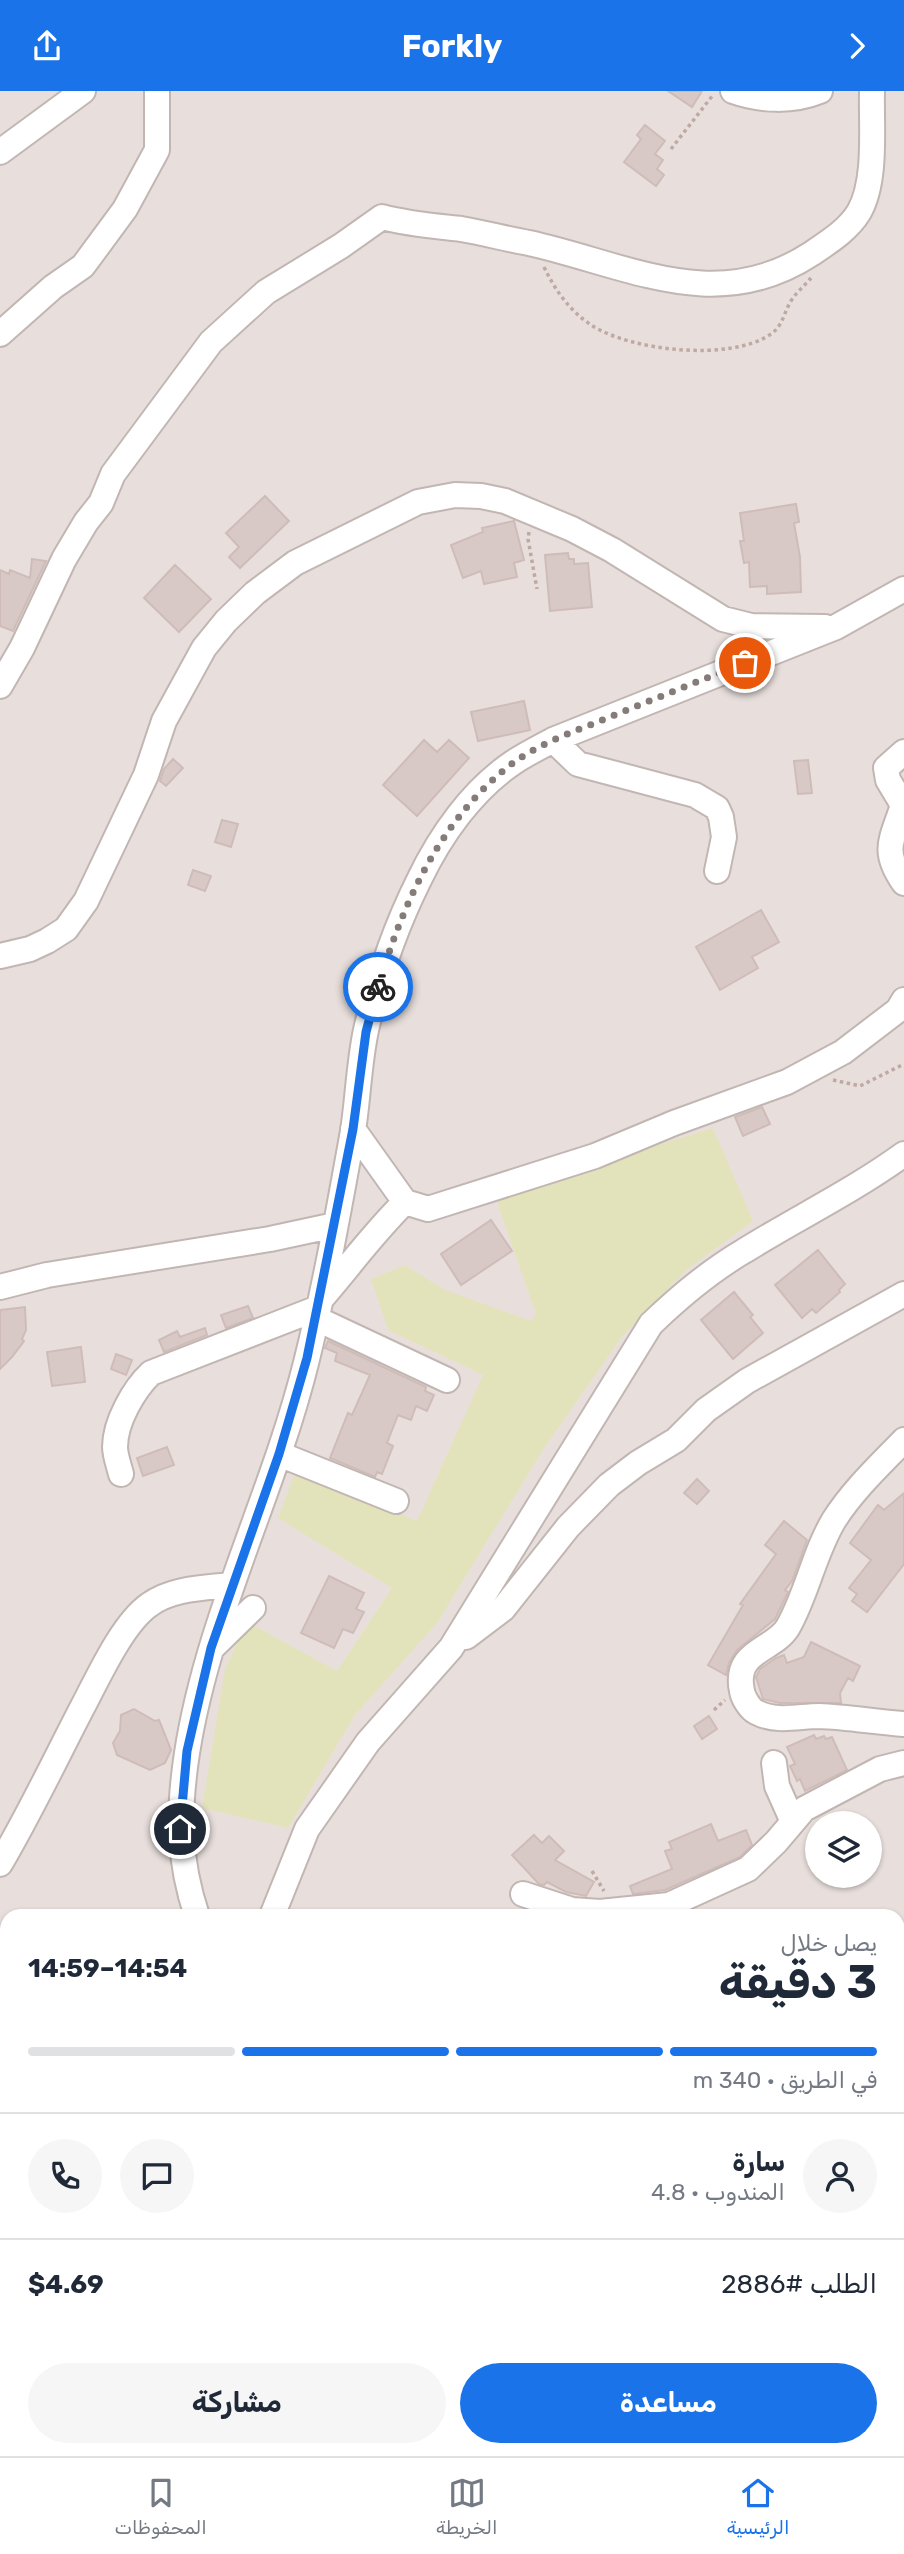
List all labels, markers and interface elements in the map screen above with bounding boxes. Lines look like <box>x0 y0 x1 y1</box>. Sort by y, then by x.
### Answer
icon: share <box>28 27 66 65</box>
text: Forkly <box>402 27 502 65</box>
icon: forward <box>838 27 876 65</box>
pin <box>715 633 775 693</box>
icon: bag <box>726 644 764 682</box>
courier <box>343 952 413 1022</box>
icon: bike <box>359 968 397 1006</box>
pin <box>150 1799 210 1859</box>
icon: home <box>161 1810 199 1848</box>
map controls <box>805 1811 882 1888</box>
button: layers <box>805 1811 882 1888</box>
text: يصل خلال <box>781 1929 877 1957</box>
text: 14:54–14:59 <box>28 1953 187 1984</box>
text: 3 دقيقة <box>719 1955 877 2010</box>
text: في الطريق · 340 m <box>693 2066 877 2094</box>
button: phone <box>28 2139 102 2213</box>
button: chat <box>120 2139 194 2213</box>
button: person <box>803 2139 877 2213</box>
text: سارة <box>732 2147 785 2178</box>
text: المندوب · 4.8 <box>651 2178 785 2206</box>
text: $4.69 <box>28 2269 104 2300</box>
text: الطلب #2886 <box>721 2269 877 2300</box>
button: مشاركة <box>28 2363 446 2443</box>
button: مساعدة <box>460 2363 877 2443</box>
tab: المحفوظات <box>114 2474 207 2539</box>
tab: الخريطة <box>436 2474 498 2539</box>
tab: الرئيسية <box>726 2474 790 2539</box>

